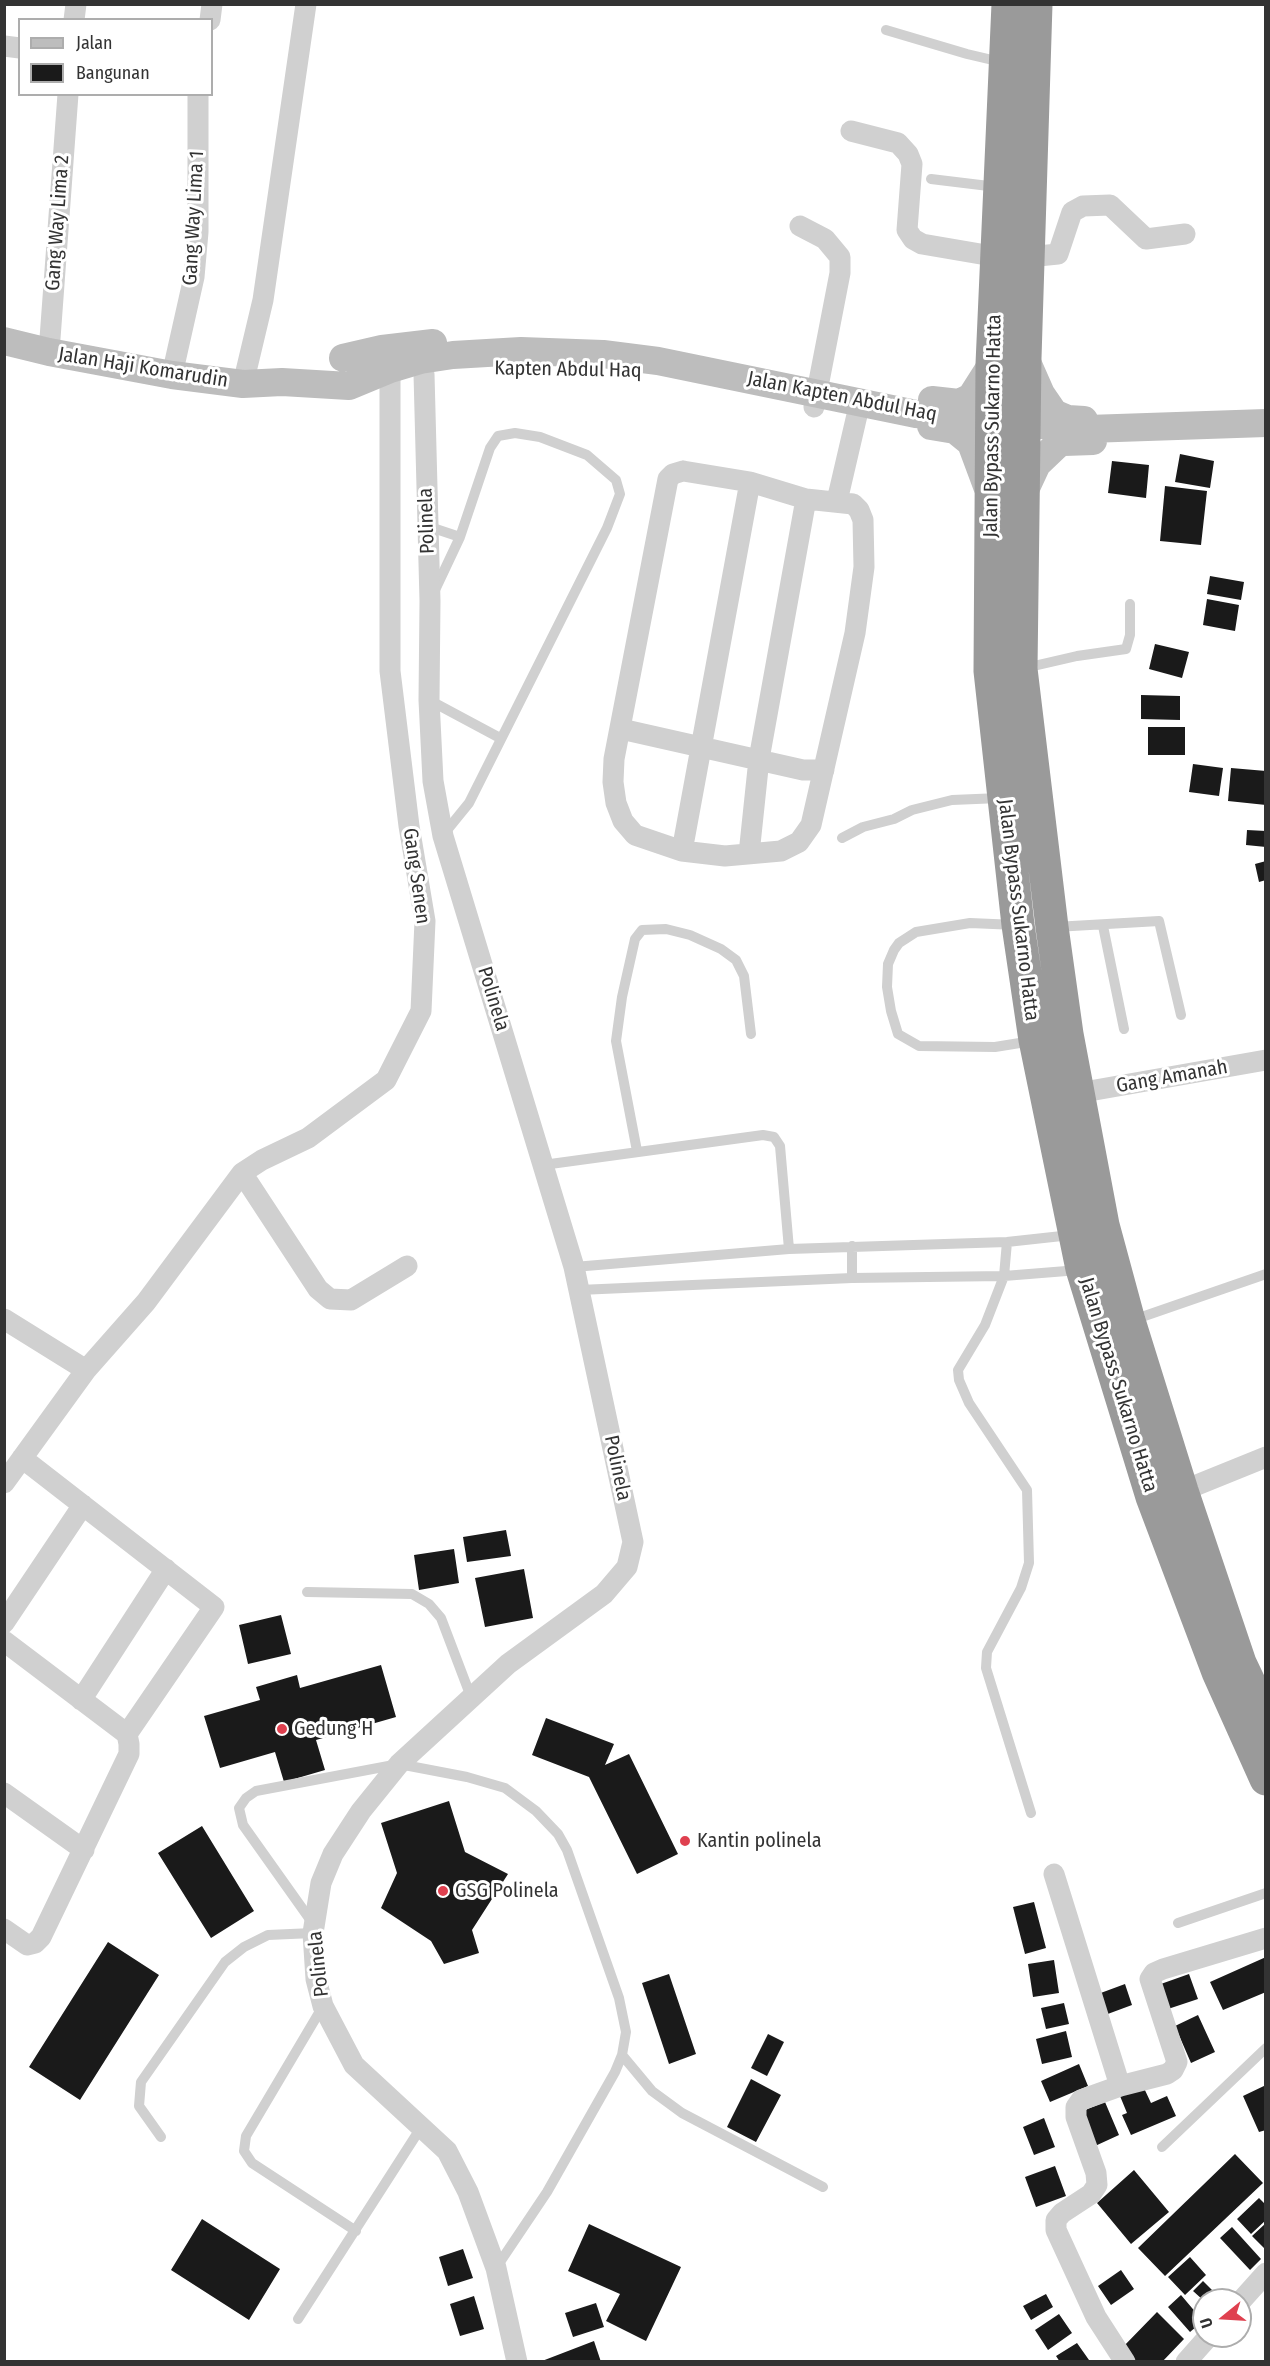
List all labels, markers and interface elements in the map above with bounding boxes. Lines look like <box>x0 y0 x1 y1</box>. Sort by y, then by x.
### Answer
legend <box>18 18 213 96</box>
text: Jalan <box>76 32 113 54</box>
text: Bangunan <box>76 62 150 84</box>
street label: Gang Way Lima 1 <box>178 150 210 286</box>
street label: Gang Way Lima 2 <box>41 154 75 292</box>
street label: Jalan Bypass Sukarno Hatta <box>979 314 1007 538</box>
street label: Jalan Haji Komarudin <box>56 343 230 393</box>
street label: Kapten Abdul Haq <box>494 357 642 383</box>
street label: Jalan Kapten Abdul Haq <box>745 367 939 427</box>
street label: Polinela <box>414 488 440 554</box>
street label: Jalan Bypass Sukarno Hatta <box>992 798 1044 1022</box>
street label: Gang Senen <box>397 826 435 926</box>
street label: Polinela <box>472 964 514 1034</box>
street label: Gang Amanah <box>1115 1055 1229 1099</box>
street label: Jalan Bypass Sukarno Hatta <box>1074 1275 1162 1495</box>
street label: Polinela <box>598 1433 636 1503</box>
place label: Gedung H <box>294 1717 373 1741</box>
marker: Gedung H <box>275 1722 289 1736</box>
place label: Kantin polinela <box>697 1829 821 1853</box>
marker: Kantin polinela <box>678 1834 692 1848</box>
place label: GSG Polinela <box>455 1879 559 1903</box>
marker: GSG Polinela <box>436 1884 450 1898</box>
street label: Polinela <box>304 1930 334 1998</box>
north arrow <box>1192 2288 1252 2348</box>
text: U <box>1196 2316 1217 2331</box>

